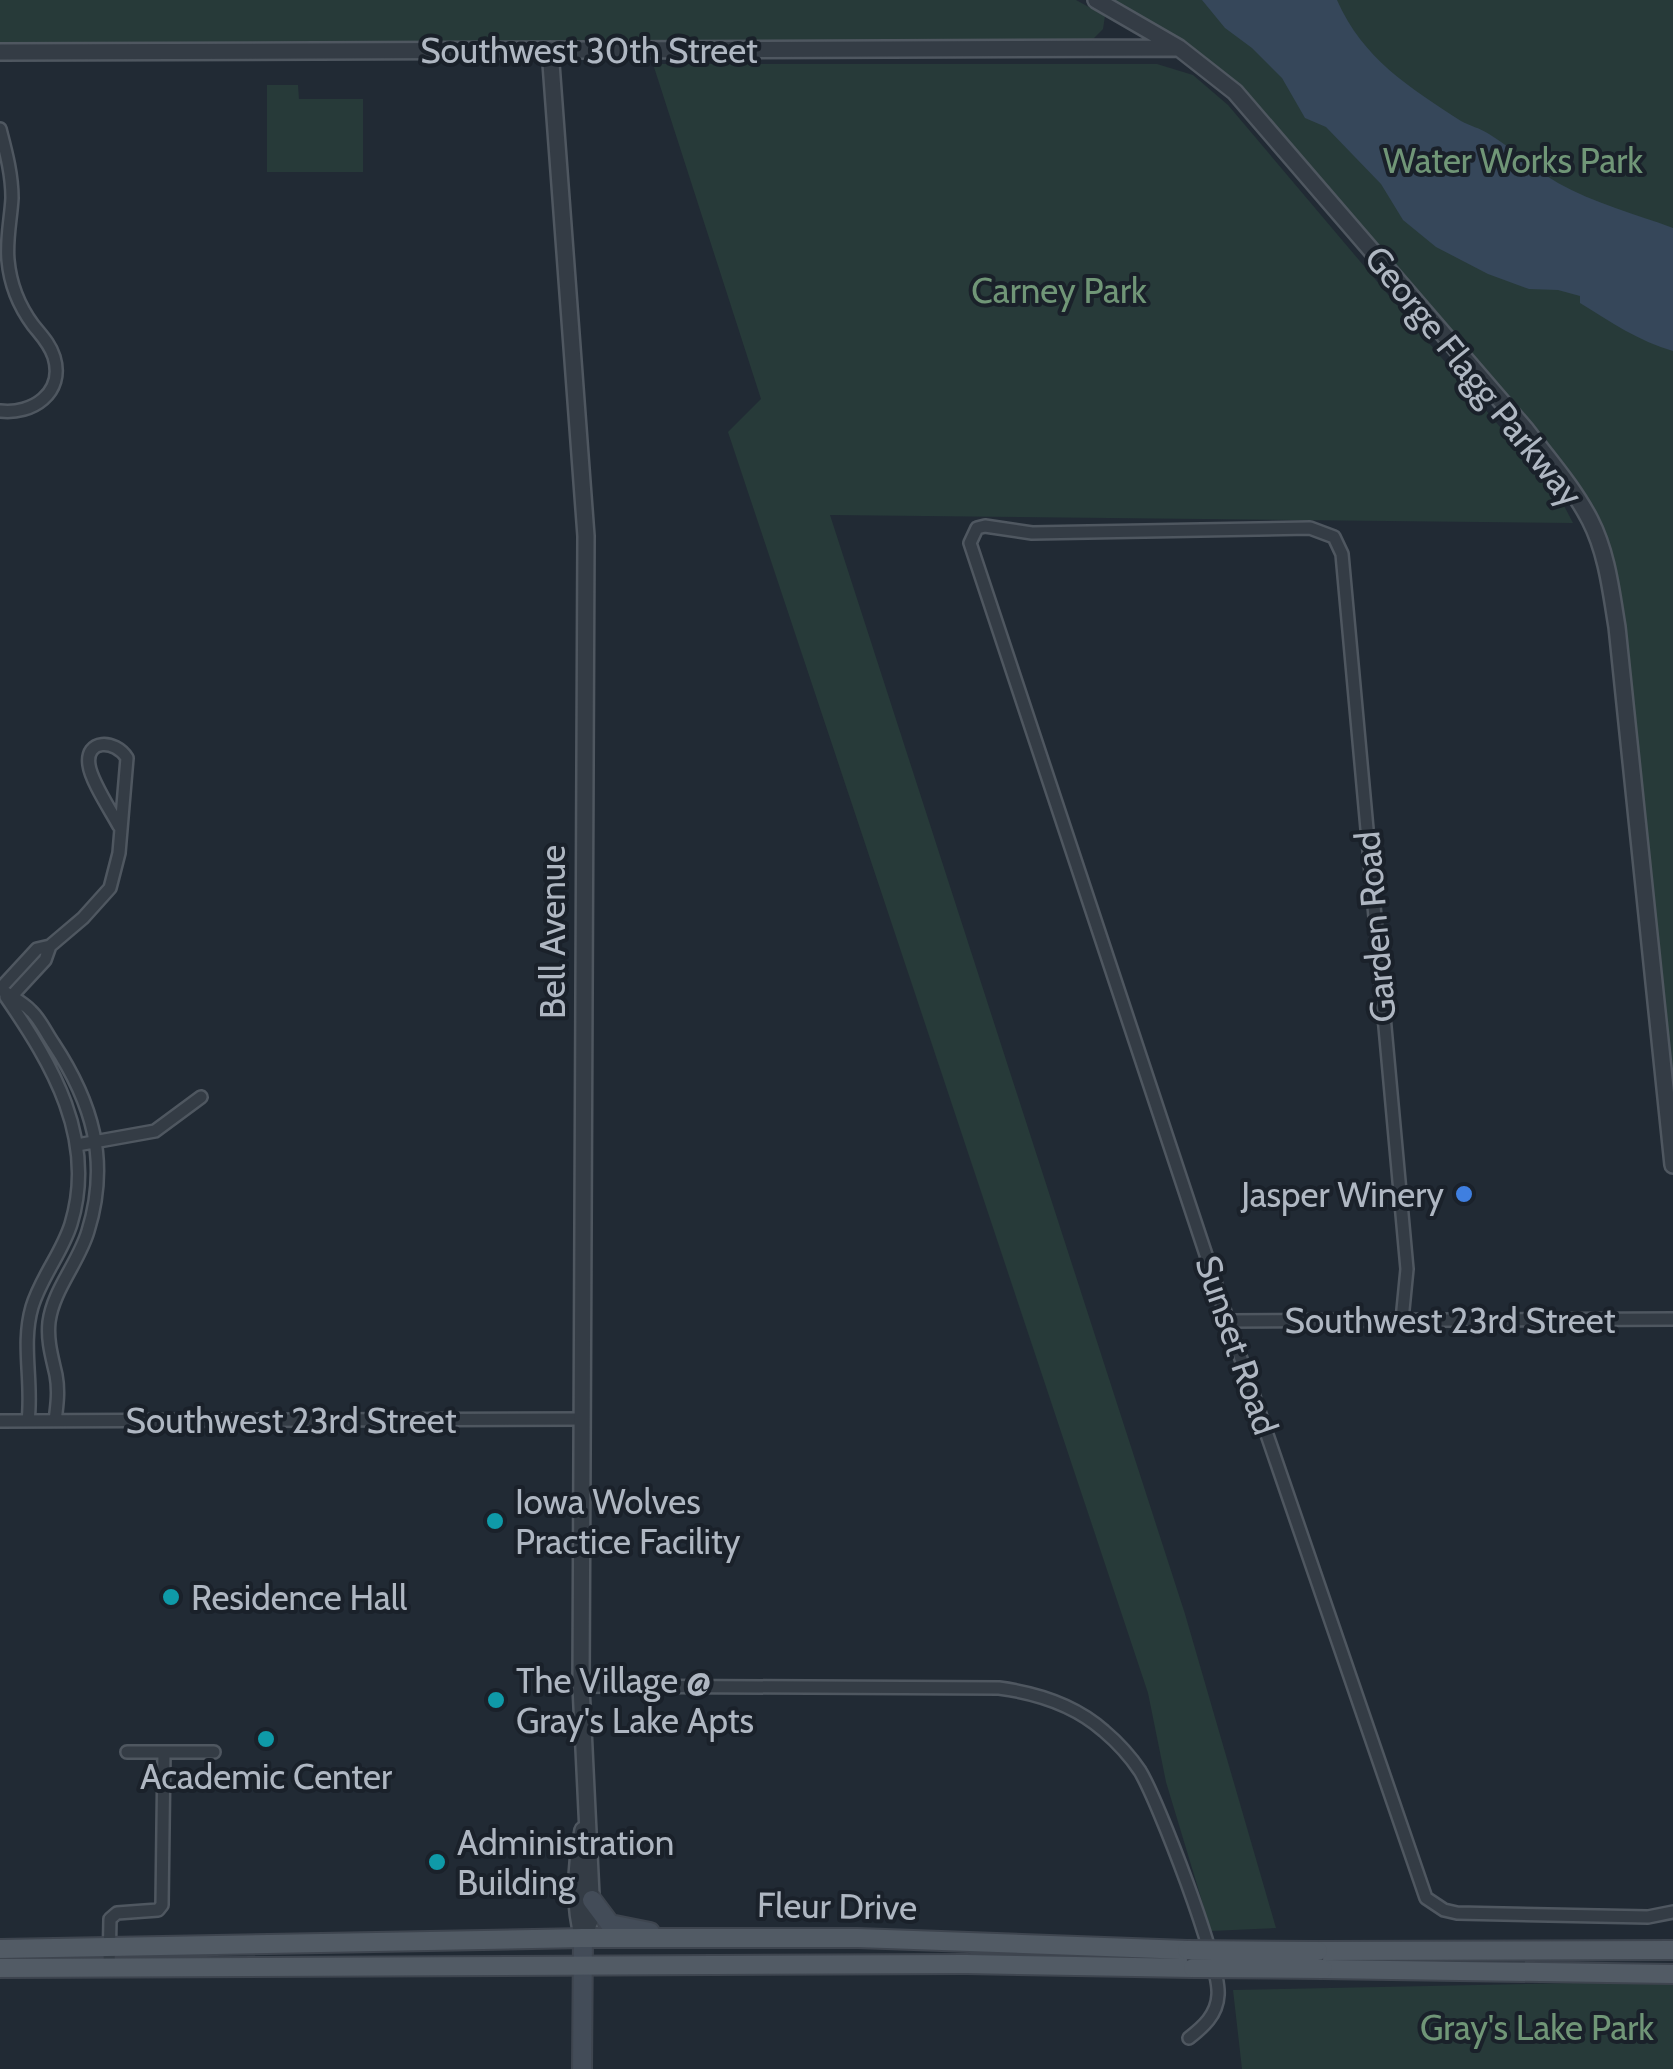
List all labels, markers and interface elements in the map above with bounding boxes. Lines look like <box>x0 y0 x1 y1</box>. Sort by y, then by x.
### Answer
street label: Southwest 30th Street <box>420 29 758 72</box>
park label: Water Works Park <box>1383 139 1643 182</box>
street label: George Flagg Parkway <box>1356 237 1592 515</box>
park label: Carney Park <box>971 269 1147 312</box>
street label: Garden Road <box>1345 830 1405 1024</box>
street label: Bell Avenue <box>531 845 574 1019</box>
place label: Jasper Winery <box>1240 1173 1444 1216</box>
marker: Jasper Winery <box>1453 1183 1475 1205</box>
street label: Sunset Road <box>1186 1250 1288 1440</box>
street label: Southwest 23rd Street <box>1285 1299 1616 1342</box>
street label: Southwest 23rd Street <box>126 1399 457 1442</box>
place label: Iowa Wolves Practice Facility <box>515 1480 741 1563</box>
marker: Iowa Wolves Practice Facility <box>484 1510 506 1532</box>
place label: Residence Hall <box>191 1576 408 1619</box>
marker: Residence Hall <box>160 1586 182 1608</box>
place label: The Village @ Gray's Lake Apts <box>516 1659 754 1742</box>
marker: The Village @ Gray's Lake Apts <box>485 1689 507 1711</box>
marker: Academic Center <box>255 1728 277 1750</box>
place label: Academic Center <box>140 1755 392 1798</box>
place label: Administration Building <box>457 1821 674 1904</box>
marker: Administration Building <box>426 1851 448 1873</box>
street label: Fleur Drive <box>757 1883 917 1929</box>
park label: Gray's Lake Park <box>1420 2006 1654 2049</box>

